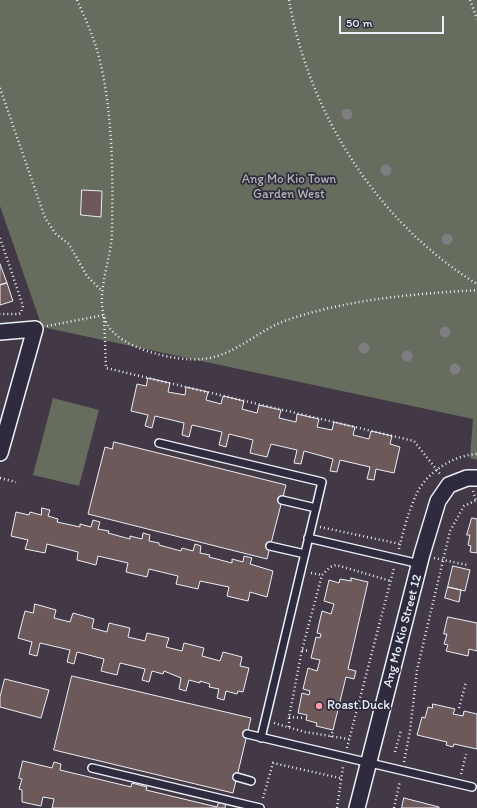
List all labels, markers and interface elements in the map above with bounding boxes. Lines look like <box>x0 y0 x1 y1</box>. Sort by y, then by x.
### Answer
scale bar <box>341 8 446 34</box>
text: 50 m <box>346 16 372 30</box>
park label: Ang Mo Kio Town Garden West <box>242 172 336 203</box>
street label: Ang Mo Kio Street 12 <box>380 573 426 689</box>
place label: Roast.Duck <box>327 698 390 714</box>
marker: Roast.Duck <box>314 701 324 711</box>

